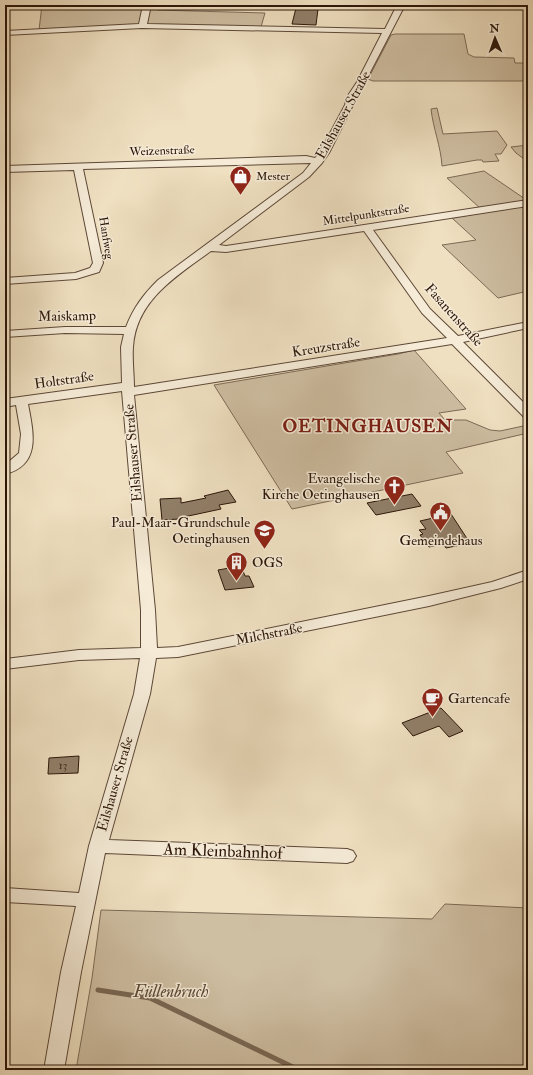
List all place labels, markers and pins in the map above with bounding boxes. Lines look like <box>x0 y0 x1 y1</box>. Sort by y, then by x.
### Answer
shop icon: Mester <box>228 163 254 196</box>
place label: Mester <box>256 169 290 184</box>
place label: Evangelische Kirche Oetinghausen <box>262 470 380 503</box>
church icon: Evangelische Kirche Oetinghausen <box>382 473 408 506</box>
public building icon: Gemeindehaus <box>428 499 454 532</box>
place label: Paul-Maar-Grundschule Oetinghausen <box>111 514 250 547</box>
school or university icon: Paul-Maar-Grundschule Oetinghausen <box>252 517 278 550</box>
place label: Gemeindehaus <box>399 532 483 549</box>
building icon: OGS <box>224 549 250 582</box>
place label: OGS <box>252 554 283 571</box>
cafe icon: Gartencafe <box>420 685 446 718</box>
place label: Gartencafe <box>448 690 510 707</box>

